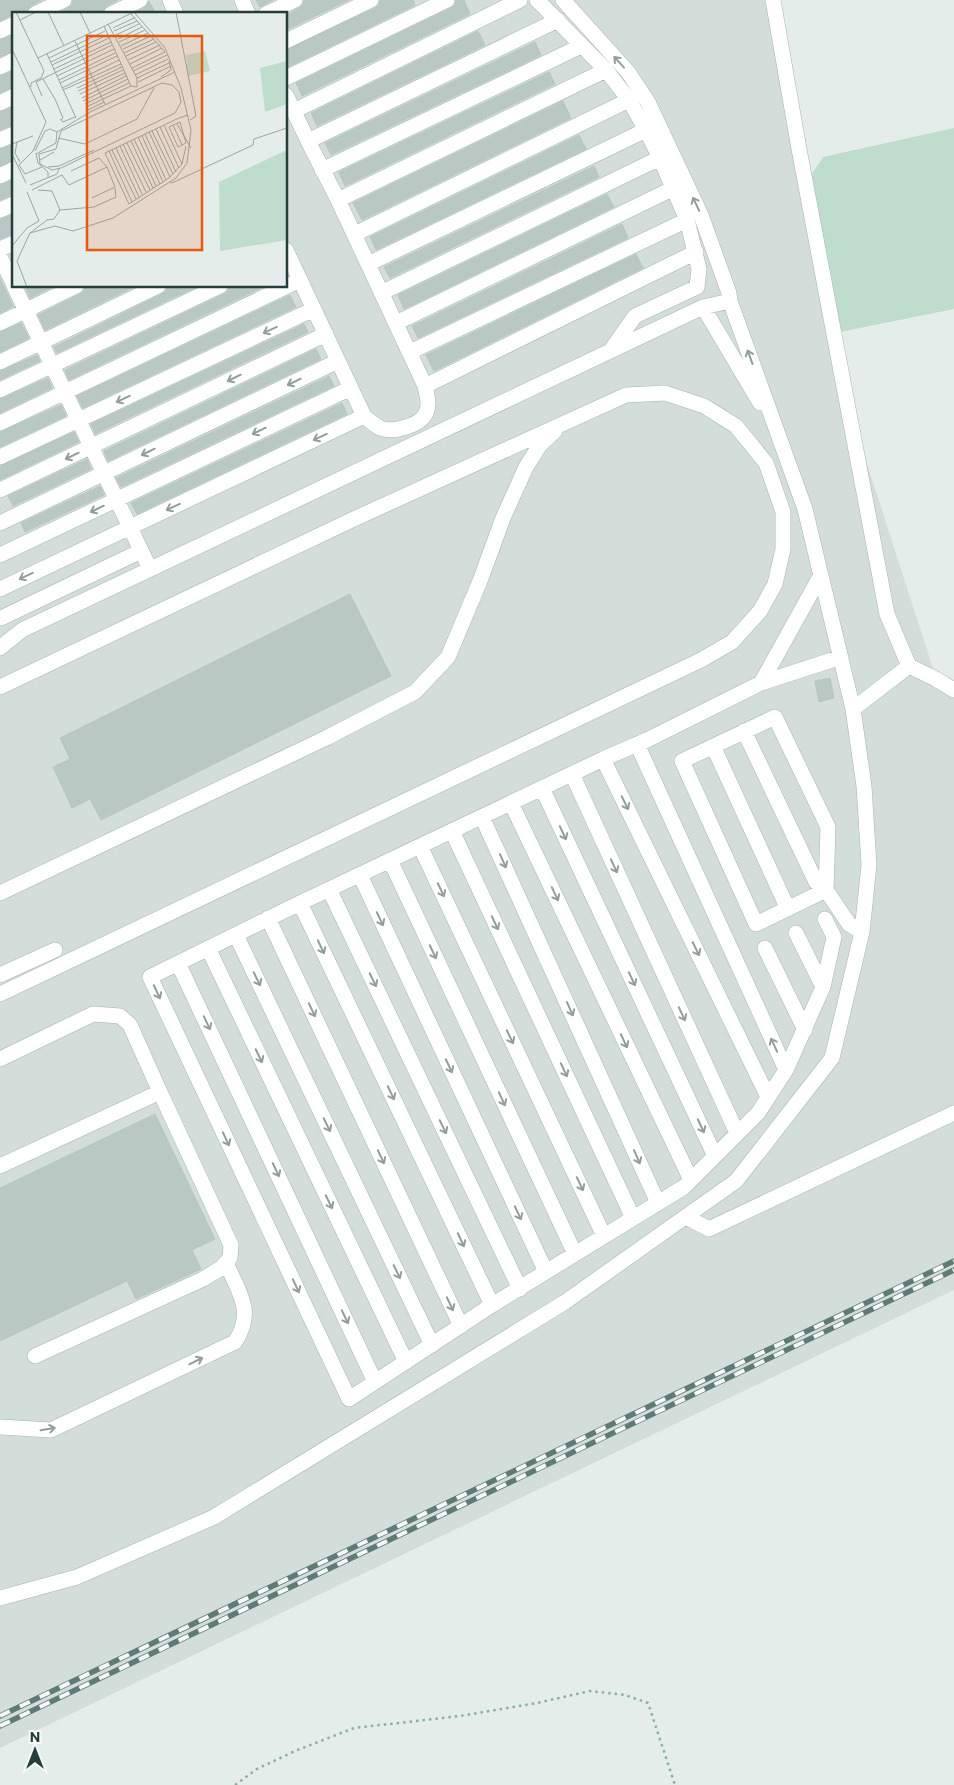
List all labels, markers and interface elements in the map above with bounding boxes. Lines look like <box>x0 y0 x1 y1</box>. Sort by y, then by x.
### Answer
inset map <box>12 12 288 288</box>
one-way arrow <box>613 56 625 68</box>
one-way arrow <box>690 197 700 212</box>
one-way arrow <box>263 325 278 335</box>
one-way arrow <box>745 350 754 365</box>
one-way arrow <box>227 374 242 383</box>
one-way arrow <box>287 378 302 388</box>
one-way arrow <box>116 395 131 404</box>
one-way arrow <box>252 427 267 437</box>
one-way arrow <box>313 433 328 442</box>
one-way arrow <box>141 448 156 458</box>
one-way arrow <box>65 451 80 461</box>
one-way arrow <box>166 502 181 512</box>
one-way arrow <box>90 505 105 514</box>
one-way arrow <box>19 572 34 581</box>
one-way arrow <box>621 795 630 810</box>
one-way arrow <box>558 825 568 840</box>
one-way arrow <box>498 853 508 868</box>
one-way arrow <box>610 858 620 873</box>
one-way arrow <box>436 882 446 897</box>
one-way arrow <box>550 887 560 902</box>
one-way arrow <box>376 911 386 926</box>
one-way arrow <box>490 915 500 930</box>
one-way arrow <box>317 939 327 954</box>
one-way arrow <box>692 941 701 956</box>
one-way arrow <box>429 944 438 959</box>
one-way arrow <box>252 971 262 986</box>
one-way arrow <box>627 972 637 987</box>
one-way arrow <box>368 973 378 988</box>
one-way arrow <box>153 984 162 999</box>
one-way arrow <box>565 1001 575 1016</box>
one-way arrow <box>307 1002 317 1017</box>
one-way arrow <box>678 1006 688 1021</box>
one-way arrow <box>202 1015 212 1030</box>
one-way arrow <box>506 1029 515 1044</box>
one-way arrow <box>620 1033 630 1048</box>
one-way arrow <box>769 1038 779 1053</box>
one-way arrow <box>255 1048 265 1063</box>
one-way arrow <box>445 1058 455 1073</box>
one-way arrow <box>559 1062 569 1077</box>
one-way arrow <box>387 1085 397 1100</box>
one-way arrow <box>498 1091 507 1106</box>
one-way arrow <box>323 1117 333 1132</box>
one-way arrow <box>438 1119 448 1134</box>
one-way arrow <box>696 1119 706 1134</box>
one-way arrow <box>222 1131 231 1146</box>
one-way arrow <box>377 1149 386 1164</box>
one-way arrow <box>633 1149 643 1164</box>
one-way arrow <box>272 1162 281 1177</box>
one-way arrow <box>575 1176 585 1191</box>
one-way arrow <box>325 1194 335 1209</box>
one-way arrow <box>514 1205 524 1220</box>
one-way arrow <box>457 1232 466 1247</box>
one-way arrow <box>393 1264 403 1279</box>
one-way arrow <box>291 1278 301 1293</box>
one-way arrow <box>446 1296 455 1311</box>
one-way arrow <box>341 1309 350 1324</box>
one-way arrow <box>188 1356 203 1366</box>
one-way arrow <box>40 1424 56 1434</box>
north arrow <box>10 1725 60 1775</box>
text: N <box>30 1728 40 1745</box>

